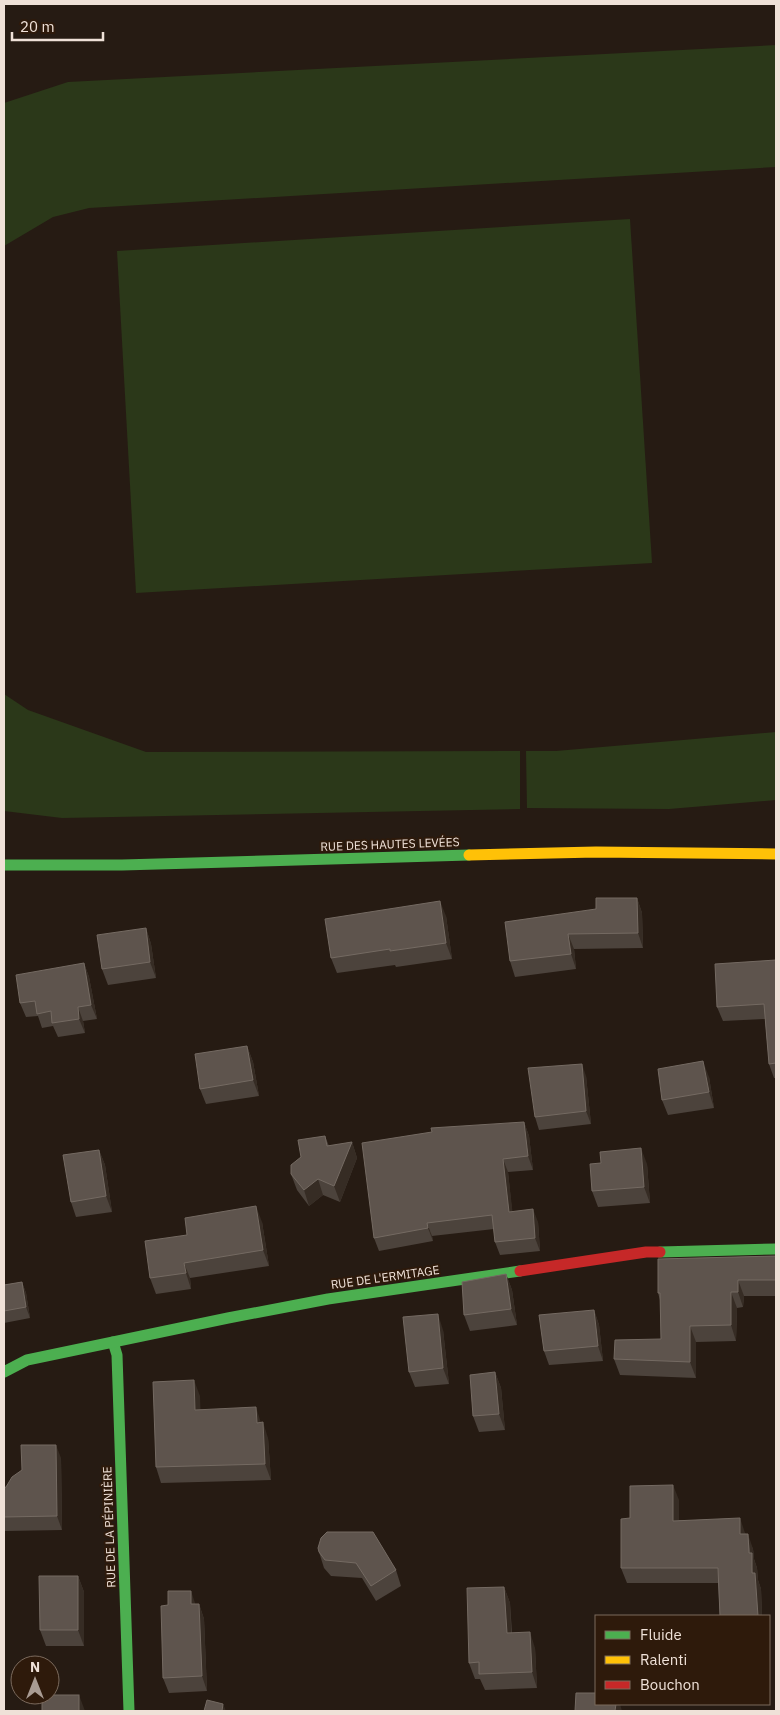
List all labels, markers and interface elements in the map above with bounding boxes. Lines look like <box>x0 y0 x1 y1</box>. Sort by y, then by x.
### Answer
scale bar <box>12 10 104 42</box>
text: 20 m <box>20 17 55 36</box>
street label: RUE DES HAUTES LEVÉES <box>320 834 460 854</box>
street label: RUE DE L'ERMITAGE <box>330 1262 440 1292</box>
street label: RUE DE LA PÉPINIÈRE <box>99 1466 119 1588</box>
legend <box>595 1615 770 1705</box>
text: Fluide <box>640 1625 682 1644</box>
text: Ralenti <box>640 1650 687 1669</box>
north arrow <box>10 1655 60 1705</box>
text: N <box>30 1658 40 1676</box>
text: Bouchon <box>640 1675 700 1694</box>

